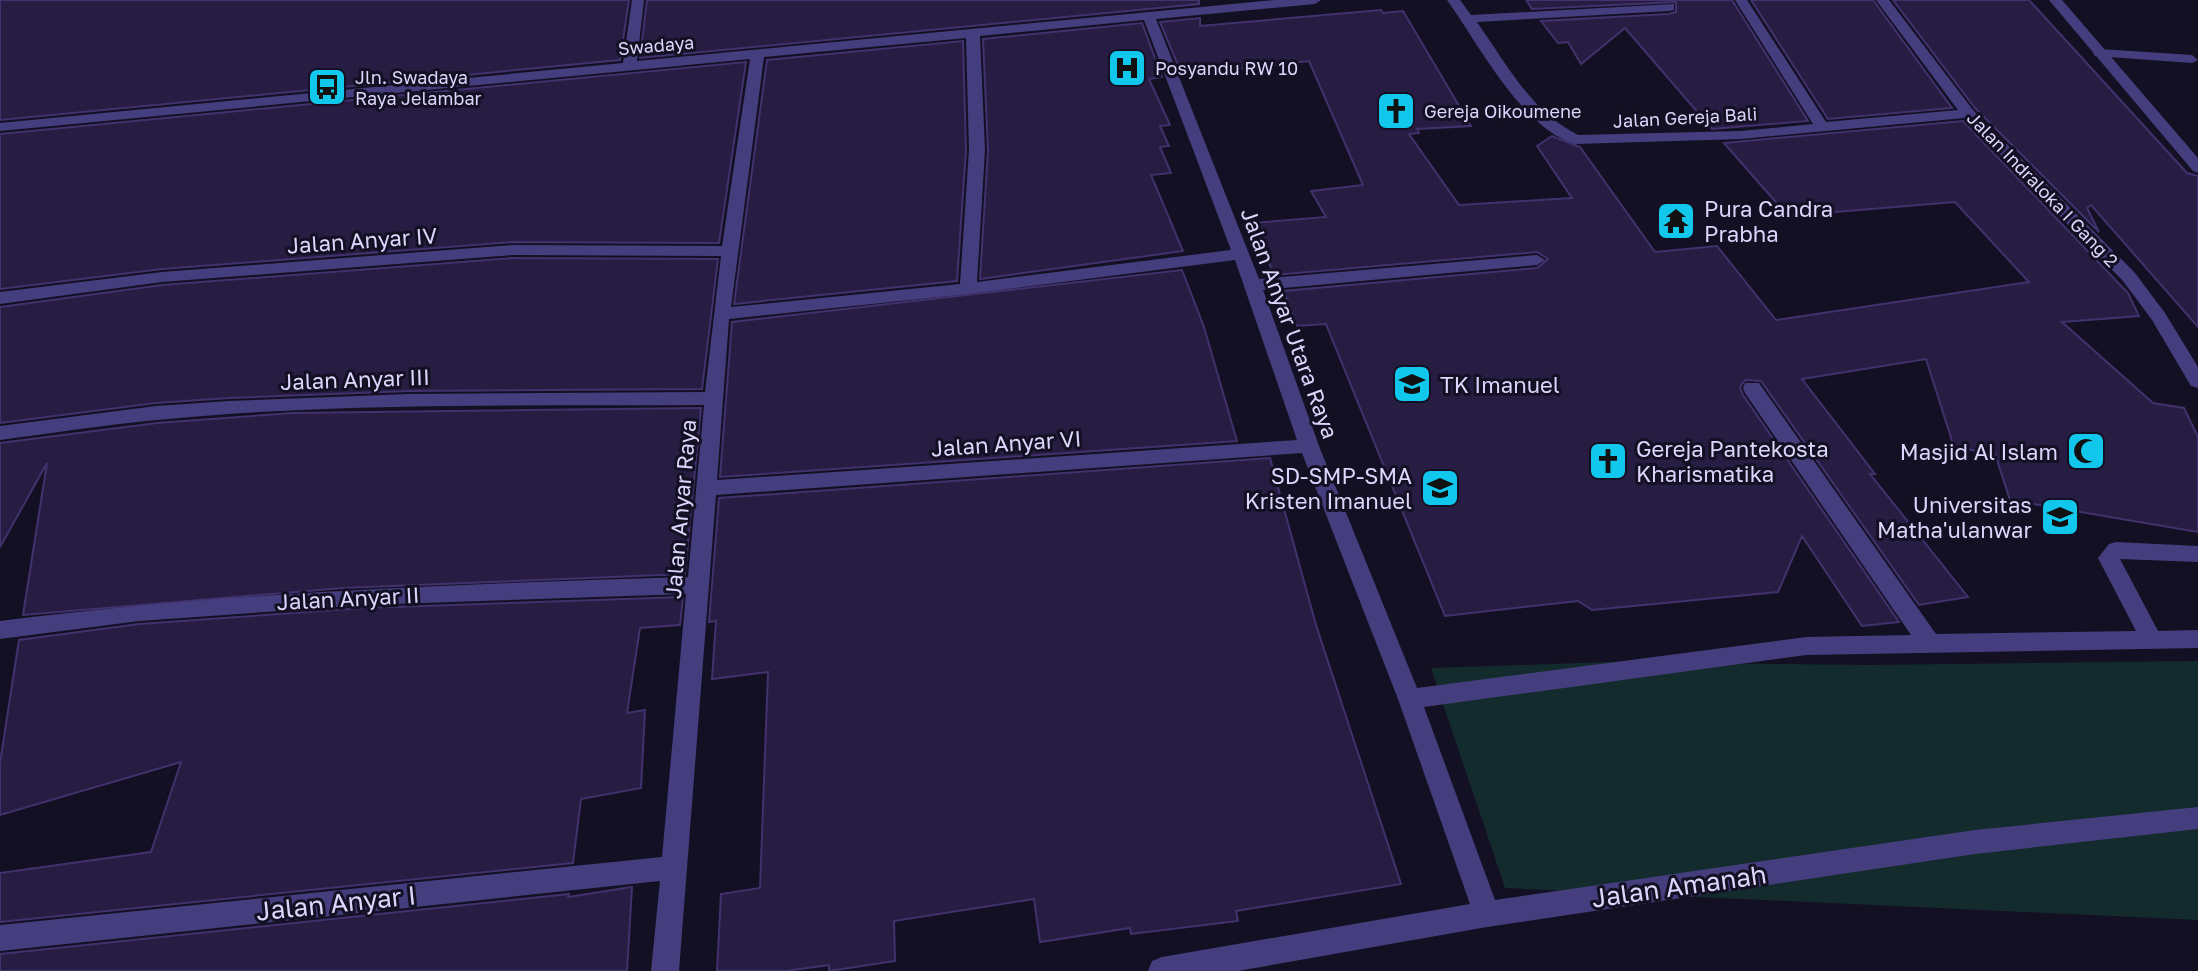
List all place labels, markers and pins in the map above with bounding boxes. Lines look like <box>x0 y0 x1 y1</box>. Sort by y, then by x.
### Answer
hospital icon: Posyandu RW 10 <box>1106 47 1148 89</box>
place label: Posyandu RW 10 <box>1155 57 1298 79</box>
bus stop icon: Jln. Swadaya Raya Jelambar <box>306 66 348 108</box>
place label: Jln. Swadaya Raya Jelambar <box>355 66 482 109</box>
church icon: Gereja Oikoumene <box>1375 90 1417 132</box>
place label: Gereja Oikoumene <box>1424 100 1581 122</box>
place label: Pura Candra Prabha <box>1704 195 1833 247</box>
temple icon: Pura Candra Prabha <box>1655 200 1697 242</box>
school or university icon: TK Imanuel <box>1391 363 1433 405</box>
place label: TK Imanuel <box>1440 371 1560 398</box>
mosque icon: Masjid Al Islam <box>2065 430 2107 472</box>
place label: Gereja Pantekosta Kharismatika <box>1636 435 1829 487</box>
place label: Masjid Al Islam <box>1900 438 2058 465</box>
church icon: Gereja Pantekosta Kharismatika <box>1587 440 1629 482</box>
place label: SD-SMP-SMA Kristen Imanuel <box>1245 462 1412 514</box>
school or university icon: SD-SMP-SMA Kristen Imanuel <box>1419 467 1461 509</box>
place label: Universitas Matha'ulanwar <box>1877 491 2032 543</box>
school or university icon: Universitas Matha'ulanwar <box>2039 496 2081 538</box>

